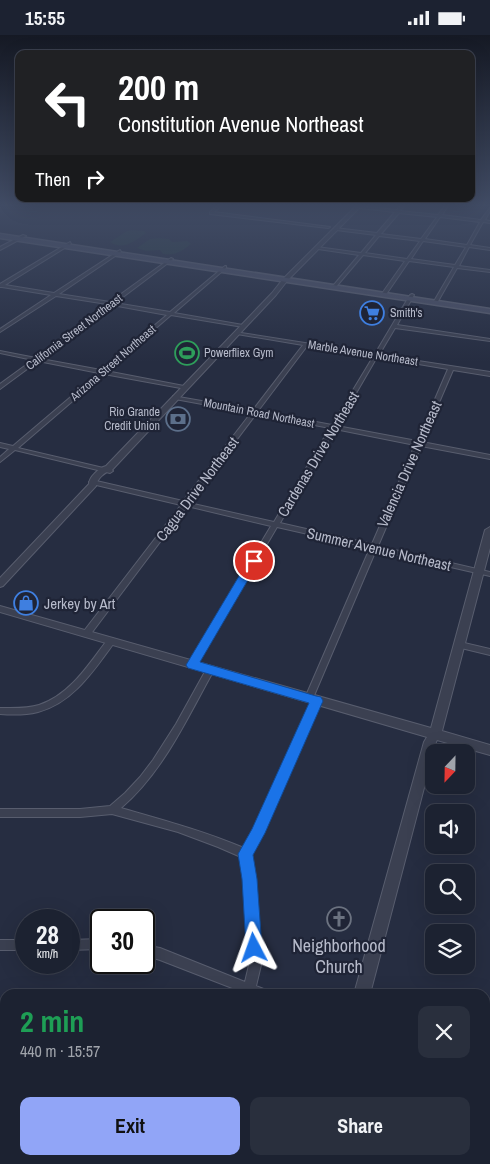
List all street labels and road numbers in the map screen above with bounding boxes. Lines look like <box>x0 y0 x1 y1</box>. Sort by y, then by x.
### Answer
street label: California Street Northeast <box>22 290 126 374</box>
street label: Arizona Street Northeast <box>66 321 159 405</box>
street label: Marble Avenue Northeast <box>307 336 419 370</box>
street label: Cardenas Drive Northeast <box>272 387 364 521</box>
street label: Mountain Road Northeast <box>202 394 316 432</box>
street label: Valencia Drive Northeast <box>372 397 447 531</box>
street label: Cagua Drive Northeast <box>151 432 244 546</box>
street label: Summer Avenue Northeast <box>305 522 454 576</box>

